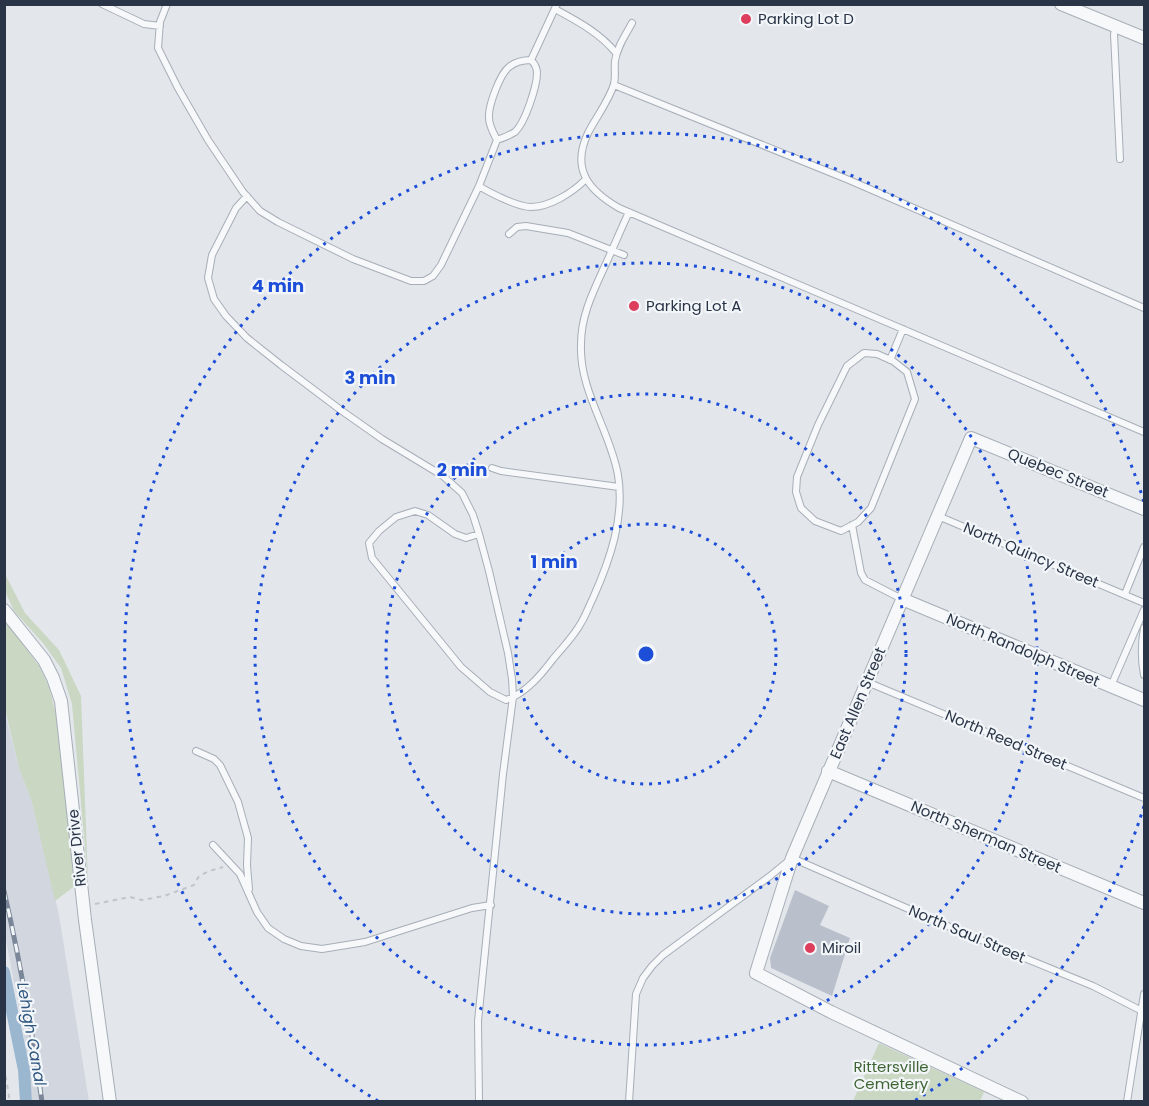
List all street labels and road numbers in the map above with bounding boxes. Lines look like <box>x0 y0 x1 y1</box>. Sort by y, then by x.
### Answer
street label: Quebec Street <box>1005 443 1112 502</box>
street label: North Quincy Street <box>960 517 1102 593</box>
street label: North Randolph Street <box>943 608 1103 691</box>
street label: East Allen Street <box>825 644 891 762</box>
street label: North Reed Street <box>942 704 1070 775</box>
street label: North Sherman Street <box>908 795 1065 878</box>
street label: River Drive <box>62 808 91 888</box>
street label: North Saul Street <box>906 899 1029 968</box>

